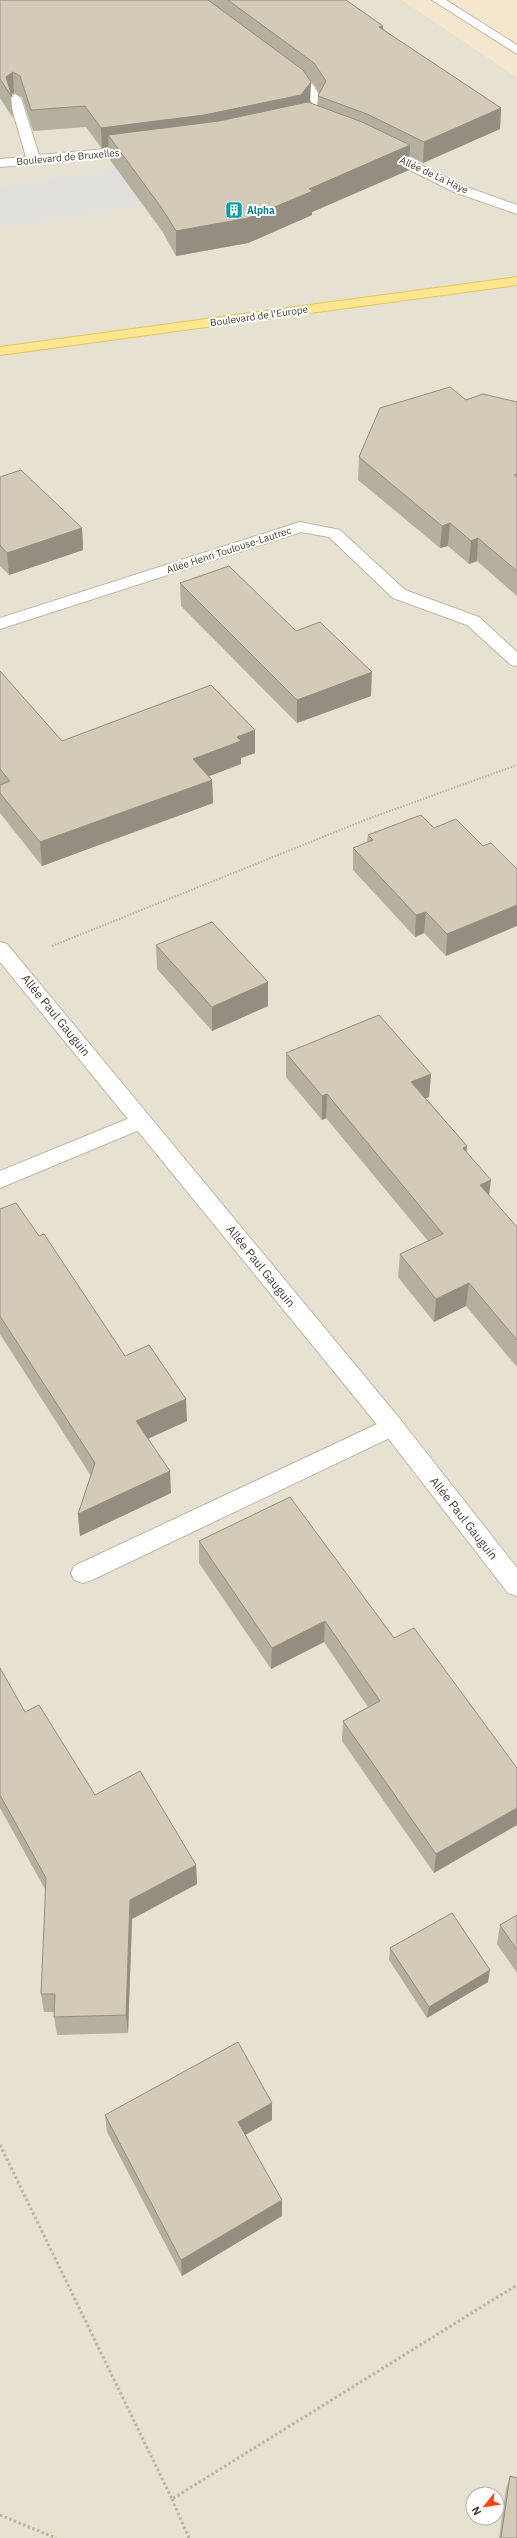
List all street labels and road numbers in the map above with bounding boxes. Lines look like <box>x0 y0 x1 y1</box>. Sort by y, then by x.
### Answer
street label: Boulevard de Bruxelles <box>16 146 120 168</box>
street label: Allée de La Haye <box>398 153 471 197</box>
street label: Boulevard de l'Europe <box>209 303 309 329</box>
street label: Allée Henri Toulouse-Lautrec <box>165 524 293 576</box>
street label: Allée Paul Gauguin <box>18 971 94 1059</box>
street label: Allée Paul Gauguin <box>223 1222 299 1310</box>
street label: Allée Paul Gauguin <box>427 1474 501 1562</box>

